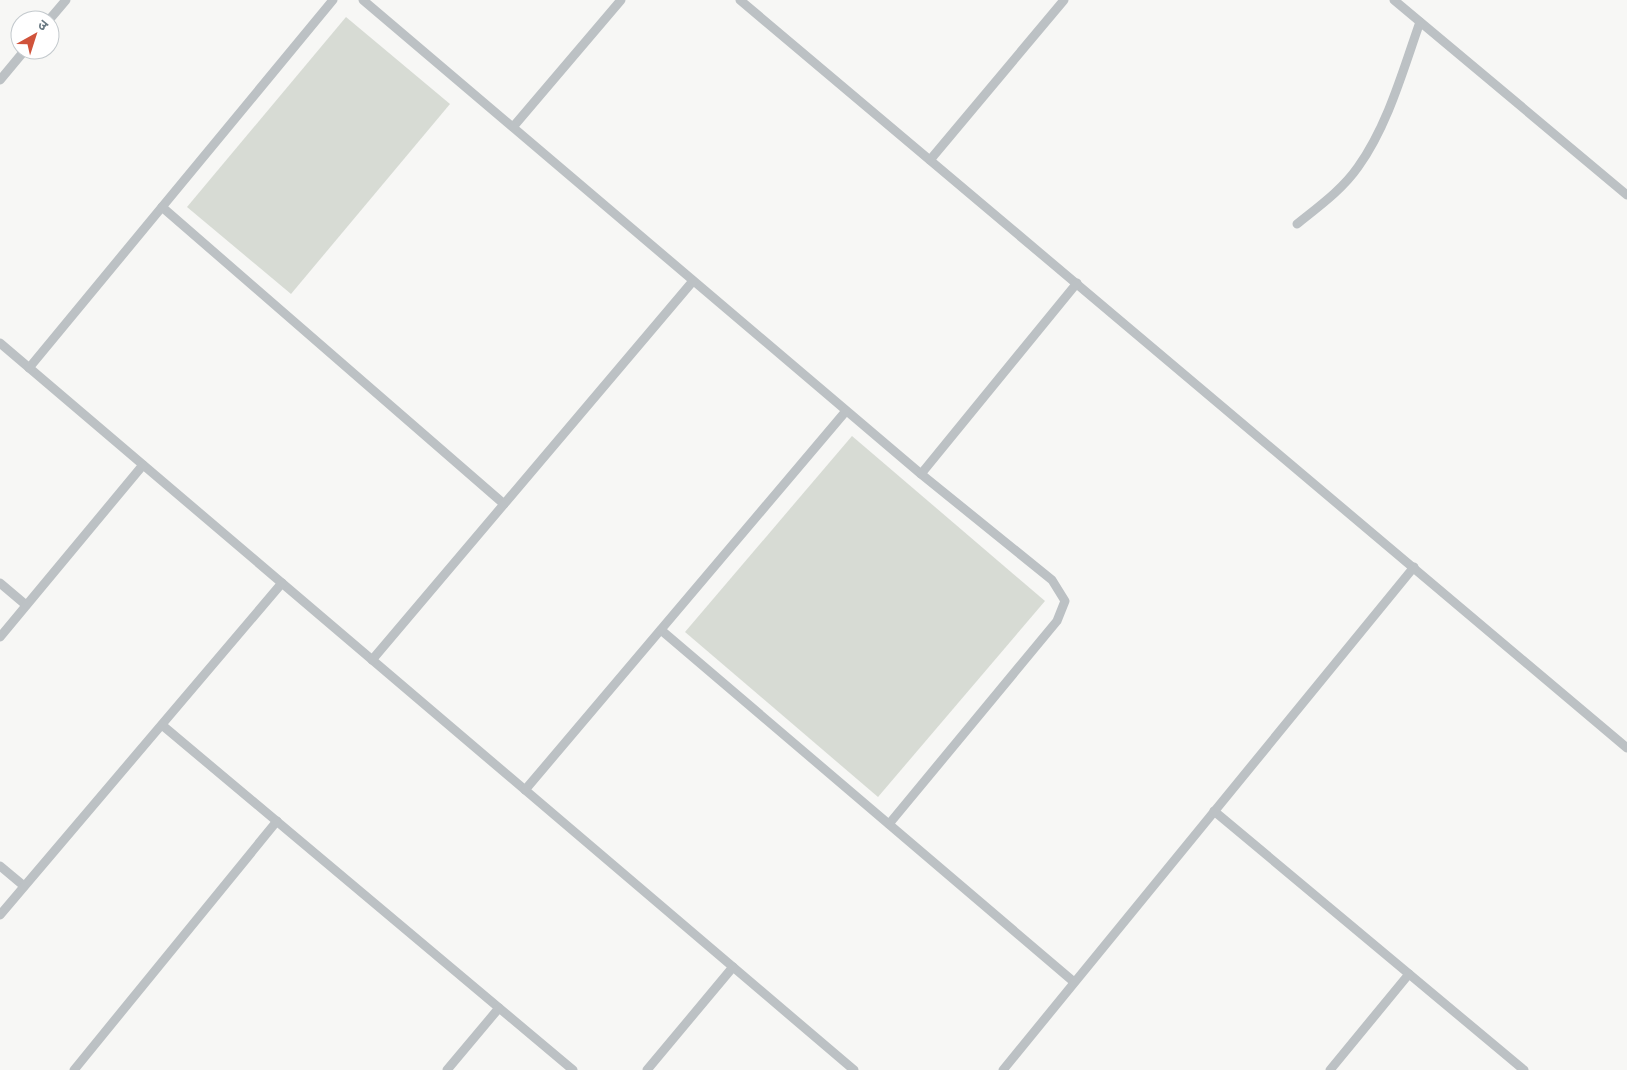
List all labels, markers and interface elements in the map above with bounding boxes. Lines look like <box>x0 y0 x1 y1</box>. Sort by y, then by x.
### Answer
north arrow <box>10 10 60 60</box>
text: उ <box>34 15 53 35</box>

